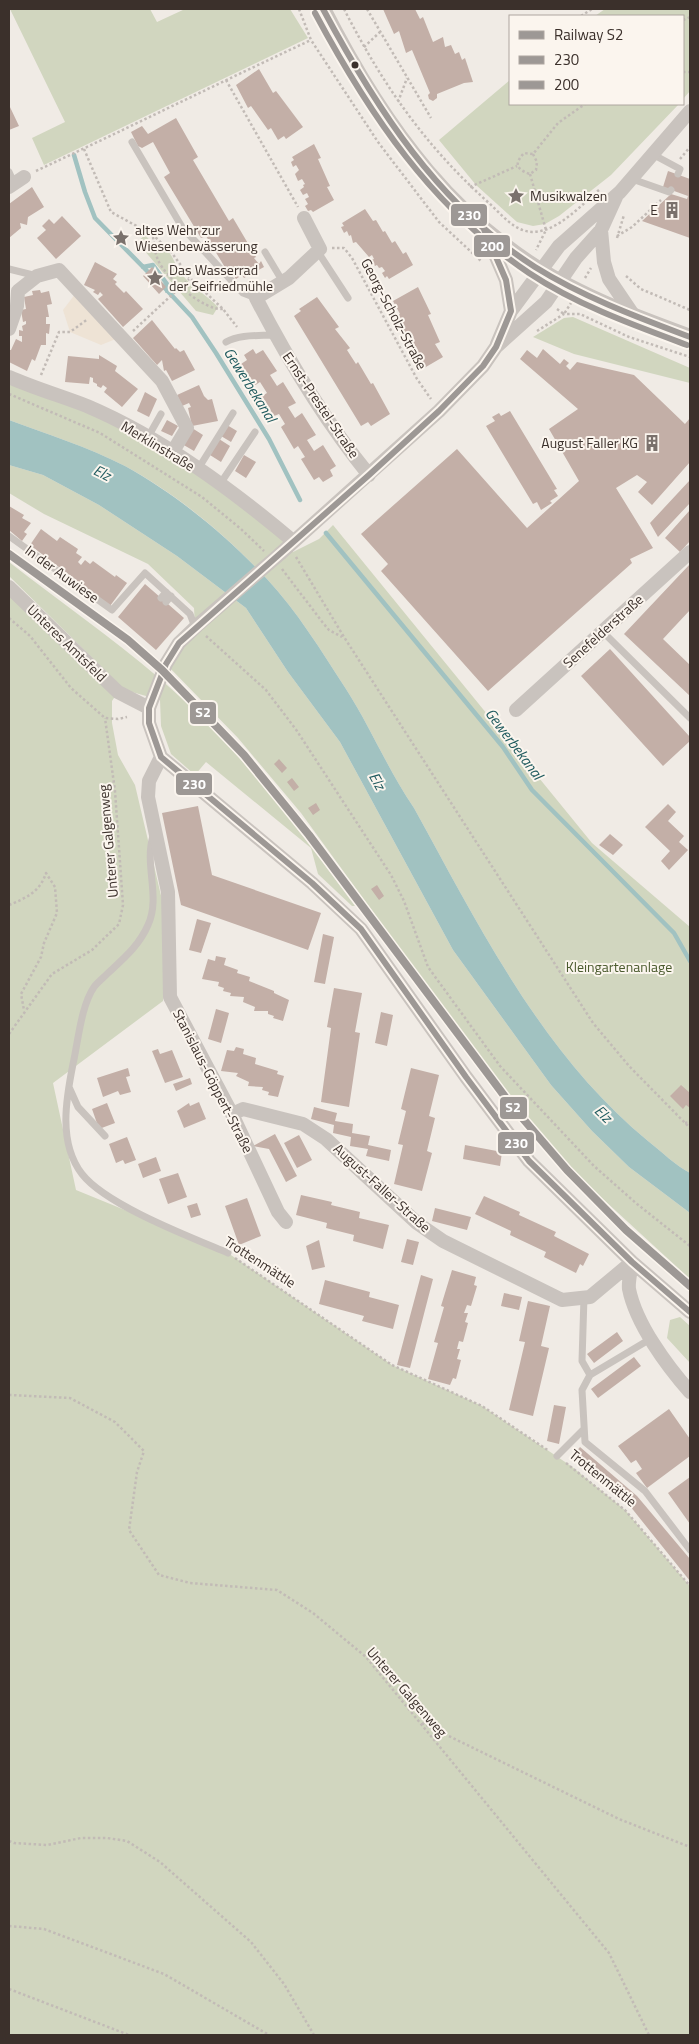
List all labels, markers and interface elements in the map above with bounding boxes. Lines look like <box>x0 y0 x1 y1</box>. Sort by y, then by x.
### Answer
legend <box>509 15 684 105</box>
text: Railway S2 <box>554 23 623 46</box>
text: 230 <box>554 48 579 71</box>
unlabelled marker <box>350 60 360 70</box>
text: 200 <box>554 73 579 96</box>
place label: Musikwalzen <box>530 185 607 206</box>
place icon: Musikwalzen <box>506 186 526 206</box>
place label: E <box>650 199 658 220</box>
building icon: E <box>662 200 682 220</box>
line badge: 230 <box>450 203 488 227</box>
text: 230 <box>457 204 481 225</box>
place label: altes Wehr zur Wiesenbewässerung <box>135 219 258 256</box>
place icon: altes Wehr zur Wiesenbewässerung <box>111 228 131 248</box>
line badge: 200 <box>473 234 511 258</box>
text: 200 <box>480 235 504 256</box>
street label: Georg-Scholz-Straße <box>356 254 433 373</box>
place label: Das Wasserrad der Seifriedmühle <box>169 259 273 296</box>
place icon: Das Wasserrad der Seifriedmühle <box>145 268 165 288</box>
water label: Gewerbekanal <box>218 343 284 428</box>
street label: Ernst-Prestel-Straße <box>278 347 365 462</box>
street label: Merklinstraße <box>117 415 199 476</box>
place label: August Faller KG <box>541 432 638 453</box>
building icon: August Faller KG <box>642 433 662 453</box>
water label: Elz <box>90 458 116 487</box>
street label: In der Auwiese <box>21 540 103 608</box>
street label: Senefelderstraße <box>558 589 648 672</box>
street label: Unteres Amtsfeld <box>23 599 112 686</box>
line badge: S2 <box>189 701 217 725</box>
text: S2 <box>195 701 211 722</box>
water label: Gewerbekanal <box>480 703 550 786</box>
water label: Elz <box>363 768 392 795</box>
line badge: 230 <box>175 772 213 796</box>
text: 230 <box>182 773 206 794</box>
street label: Unterer Galgenweg <box>92 784 123 899</box>
park label: Kleingartenanlage <box>566 956 672 977</box>
street label: Stanislaus-Göppert-Straße <box>168 1005 259 1156</box>
line badge: S2 <box>499 1096 528 1120</box>
text: S2 <box>505 1096 521 1117</box>
water label: Elz <box>589 1099 619 1129</box>
line badge: 230 <box>497 1131 535 1155</box>
text: 230 <box>504 1132 528 1153</box>
street label: August-Faller-Straße <box>329 1138 436 1237</box>
street label: Trottenmättle <box>220 1231 300 1293</box>
street label: Trottenmättle <box>565 1444 642 1511</box>
street label: Unterer Galgenweg <box>362 1642 453 1741</box>

